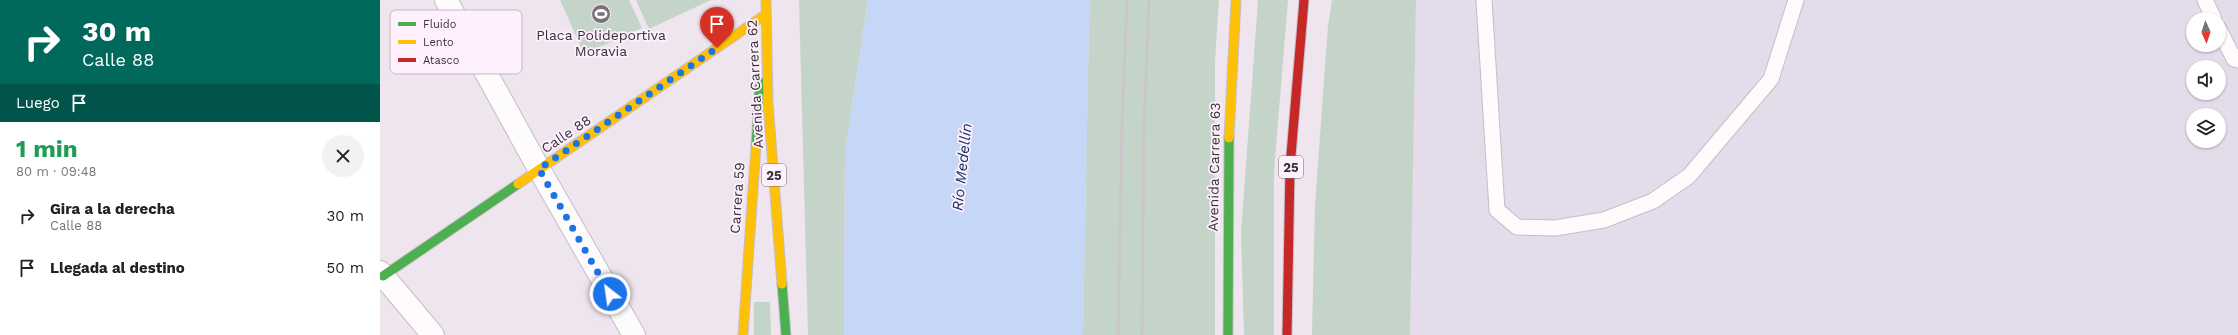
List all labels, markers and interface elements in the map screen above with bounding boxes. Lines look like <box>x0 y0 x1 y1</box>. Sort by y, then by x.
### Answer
sports icon: Placa Polideportiva Moravia <box>590 3 612 25</box>
pin <box>700 7.0 734 48</box>
legend <box>390 10 522 74</box>
north arrow <box>2186 12 2226 52</box>
map controls <box>2186 12 2226 148</box>
icon: arrive <box>706 13 728 35</box>
text: 30 m <box>82 15 151 48</box>
icon: right <box>16 16 68 68</box>
text: Fluido <box>423 18 456 31</box>
street label: Avenida Carrera 62 <box>744 19 766 149</box>
place label: Placa Polideportiva Moravia <box>536 27 666 59</box>
text: Lento <box>423 36 454 49</box>
text: Calle 88 <box>82 49 154 70</box>
text: Atasco <box>423 54 459 67</box>
button: sound <box>2186 60 2226 100</box>
icon: arrive <box>68 92 90 114</box>
text: Luego <box>16 94 60 112</box>
street label: Avenida Carrera 63 <box>1205 102 1223 232</box>
button: layers <box>2186 108 2226 148</box>
street label: Calle 88 <box>538 112 594 156</box>
water label: Río Medellín <box>948 122 976 212</box>
text: 1 min <box>16 135 78 163</box>
button: close <box>322 135 364 177</box>
road number: 25 <box>1279 156 1303 178</box>
street label: Carrera 59 <box>727 162 747 234</box>
text: 80 m · 09:48 <box>16 164 97 179</box>
road number: 25 <box>762 164 786 186</box>
text: Gira a la derecha <box>50 200 175 218</box>
icon: right <box>16 205 38 227</box>
text: 30 m <box>327 207 364 225</box>
text: Calle 88 <box>50 218 102 233</box>
icon: arrive <box>16 257 38 279</box>
text: Llegada al destino <box>50 259 185 277</box>
text: 50 m <box>327 259 364 277</box>
position arrow <box>589 273 631 315</box>

